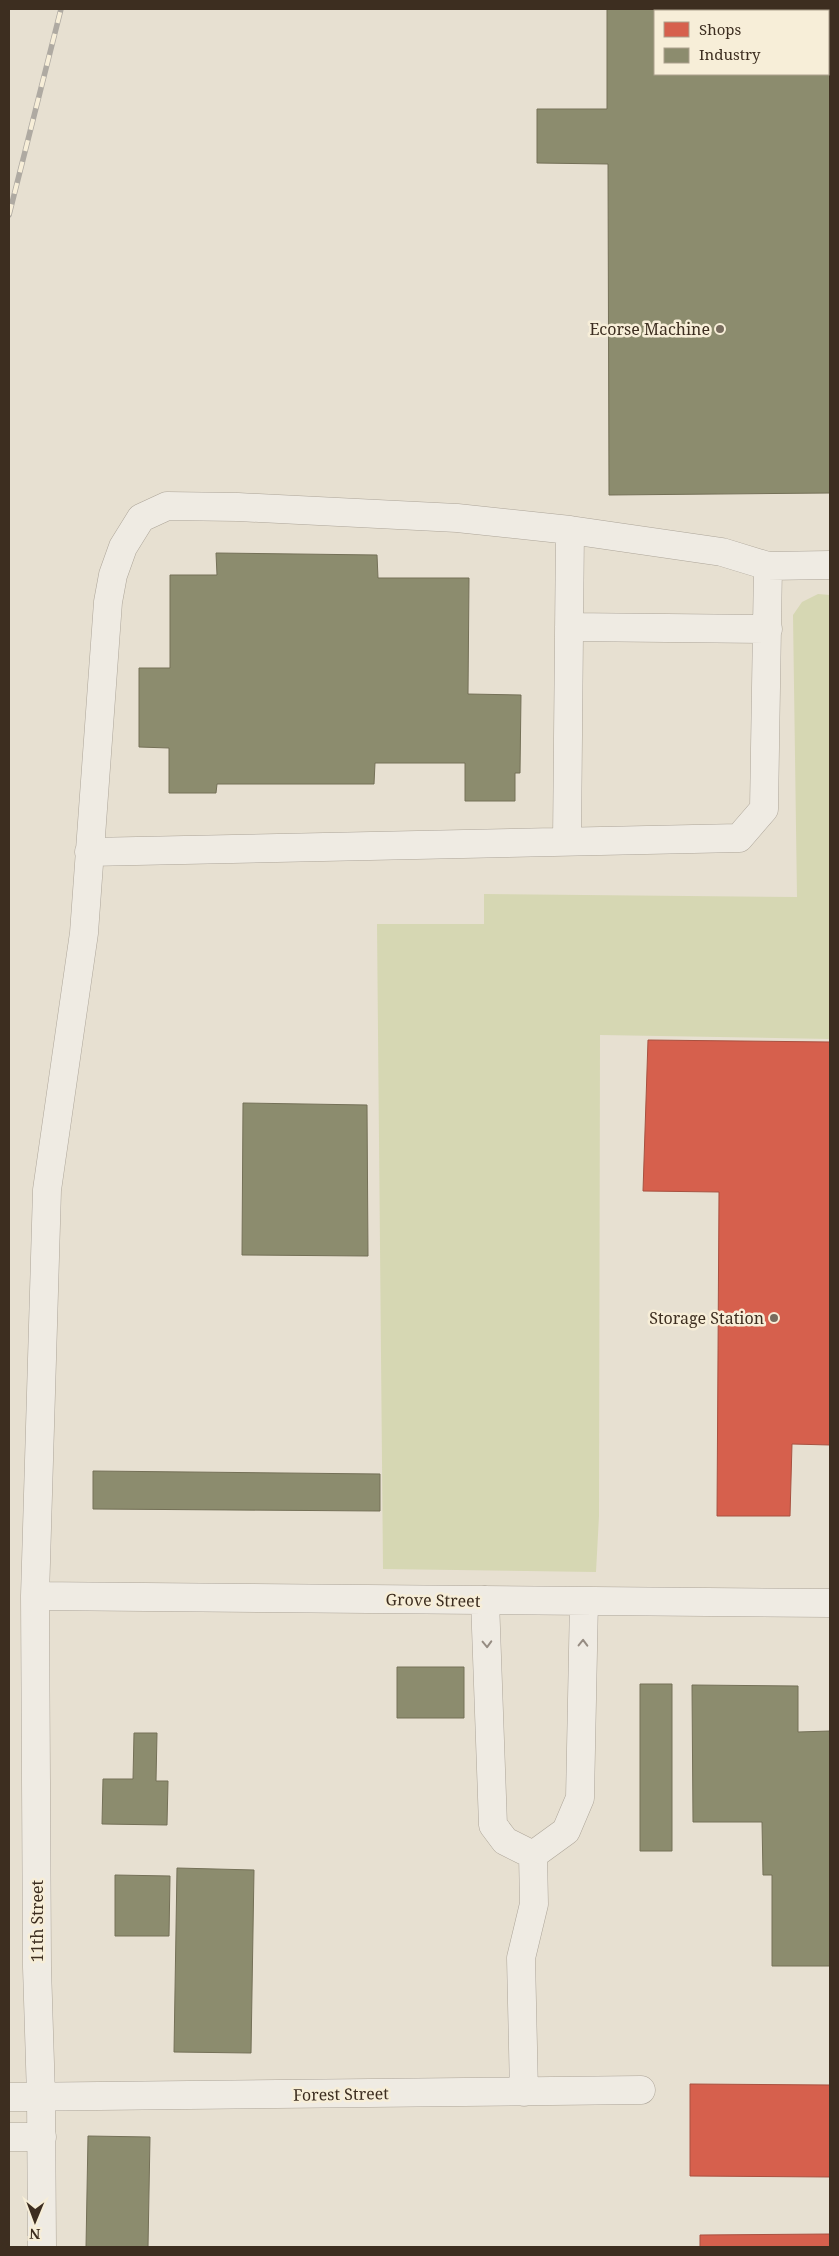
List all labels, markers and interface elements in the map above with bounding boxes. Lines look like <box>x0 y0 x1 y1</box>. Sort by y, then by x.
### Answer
legend <box>654 10 829 75</box>
text: Shops <box>699 19 742 39</box>
text: Industry <box>699 44 761 64</box>
place label: Ecorse Machine <box>589 318 710 340</box>
marker: Ecorse Machine <box>714 323 726 335</box>
place label: Storage Station <box>649 1307 764 1329</box>
marker: Storage Station <box>768 1312 780 1324</box>
street label: Grove Street <box>385 1588 481 1612</box>
one-way arrow <box>578 1639 588 1646</box>
one-way arrow <box>482 1640 492 1648</box>
street label: 11th Street <box>26 1879 48 1962</box>
street label: Forest Street <box>293 2082 389 2106</box>
north arrow <box>10 2196 60 2246</box>
text: N <box>29 2225 40 2244</box>

